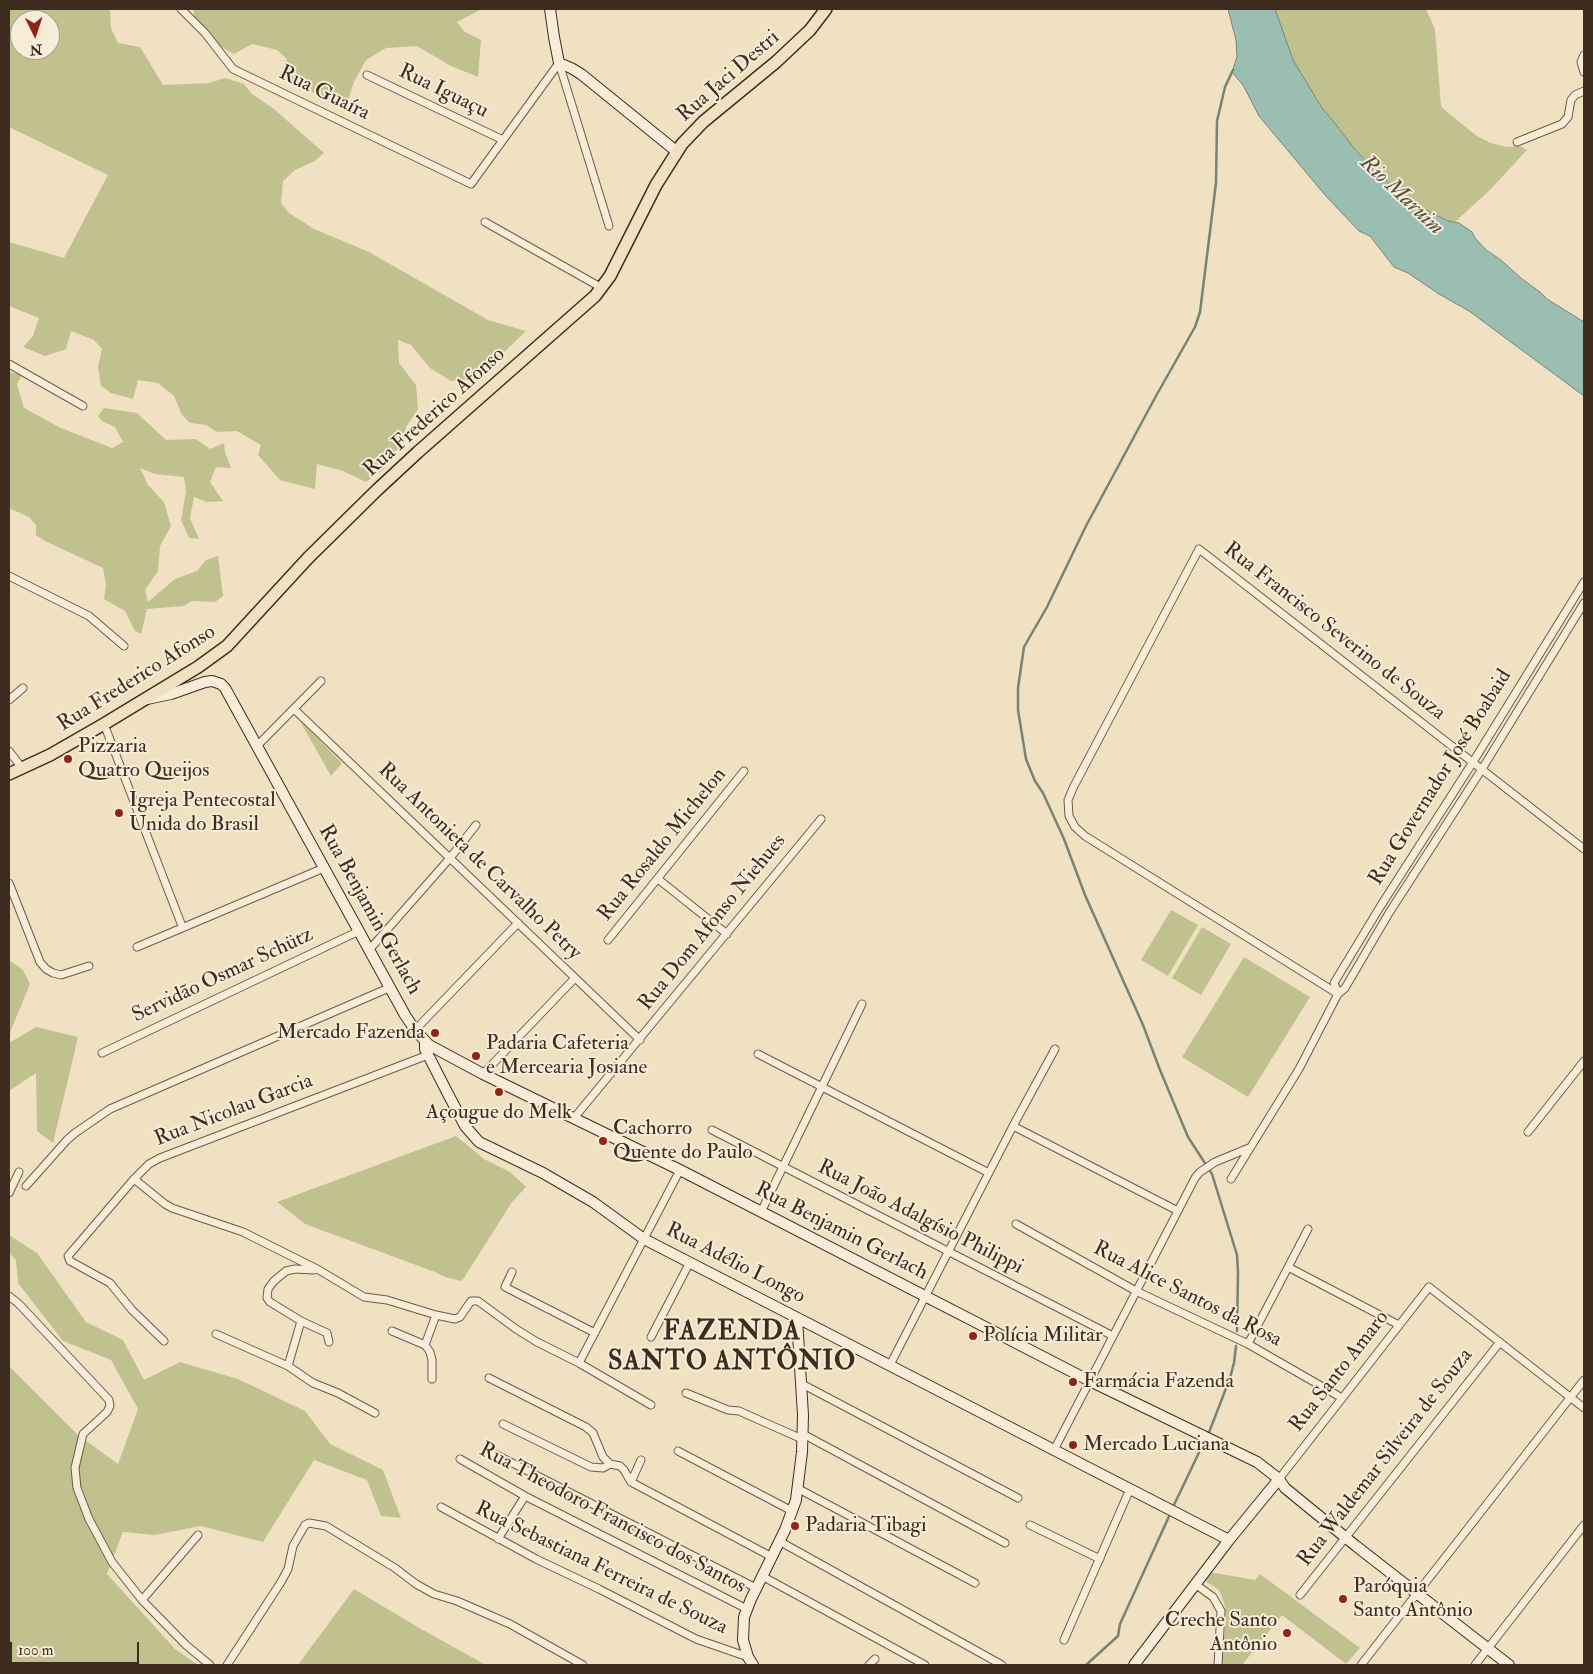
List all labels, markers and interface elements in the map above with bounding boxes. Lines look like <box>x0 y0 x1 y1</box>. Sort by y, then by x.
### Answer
north arrow <box>10 10 60 60</box>
street label: Rua Jaci Destri <box>673 26 785 128</box>
text: N <box>29 41 43 58</box>
street label: Rua Iguaçu <box>394 60 492 124</box>
street label: Rua Guaíra <box>274 61 374 127</box>
water label: Rio Maruim <box>1354 151 1448 241</box>
street label: Rua Frederico Afonso <box>359 343 511 483</box>
street label: Rua Francisco Severino de Souza <box>1218 538 1450 726</box>
street label: Rua Frederico Afonso <box>53 620 221 738</box>
street label: Rua Governador José Boabaid <box>1364 665 1518 891</box>
place label: Pizzaria Quatro Queijos <box>78 734 209 784</box>
marker: Pizzaria Quatro Queijos <box>62 753 74 765</box>
street label: Rua Antonieta de Carvalho Petry <box>372 758 586 966</box>
street label: Rua Rosaldo Michelon <box>593 763 733 927</box>
place label: Igreja Pentecostal Unida do Brasil <box>129 788 276 838</box>
marker: Igreja Pentecostal Unida do Brasil <box>113 807 125 819</box>
street label: Rua Benjamin Gerlach <box>312 821 426 999</box>
street label: Rua Dom Afonso Niehues <box>634 830 792 1016</box>
street label: Servidão Osmar Schütz <box>129 923 317 1029</box>
place label: Mercado Fazenda <box>277 1020 425 1046</box>
marker: Mercado Fazenda <box>429 1027 441 1039</box>
place label: Padaria Cafeteria e Mercearia Josiane <box>486 1031 647 1081</box>
marker: Padaria Cafeteria e Mercearia Josiane <box>470 1050 482 1062</box>
street label: Rua Nicolau Garcia <box>151 1069 317 1153</box>
marker: Açougue do Melk <box>493 1086 505 1098</box>
place label: Açougue do Melk <box>426 1100 572 1126</box>
place label: Cachorro Quente do Paulo <box>613 1116 753 1166</box>
marker: Cachorro Quente do Paulo <box>597 1135 609 1147</box>
street label: Rua João Adalgísio Philippi <box>813 1155 1027 1281</box>
street label: Rua Benjamin Gerlach <box>750 1178 932 1286</box>
street label: Rua Adélio Longo <box>661 1218 809 1310</box>
street label: Rua Alice Santos da Rosa <box>1089 1237 1285 1353</box>
street label: Rua Santo Amaro <box>1285 1306 1395 1438</box>
district label: FAZENDA SANTO ANTÔNIO <box>606 1317 858 1379</box>
place label: Polícia Militar <box>983 1323 1103 1349</box>
marker: Polícia Militar <box>967 1330 979 1342</box>
street label: Rua Waldemar Silveira de Souza <box>1293 1344 1479 1572</box>
place label: Farmácia Fazenda <box>1083 1369 1234 1395</box>
marker: Farmácia Fazenda <box>1067 1376 1079 1388</box>
place label: Mercado Luciana <box>1083 1432 1230 1458</box>
street label: Rua Theodoro Francisco dos Santos <box>474 1438 750 1600</box>
marker: Mercado Luciana <box>1067 1439 1079 1451</box>
street label: Rua Sebastiana Ferreira de Souza <box>471 1497 731 1641</box>
place label: Padaria Tibagi <box>805 1513 927 1539</box>
marker: Padaria Tibagi <box>789 1520 801 1532</box>
place label: Paróquia Santo Antônio <box>1353 1574 1473 1624</box>
marker: Paróquia Santo Antônio <box>1337 1593 1349 1605</box>
place label: Creche Santo Antônio <box>1165 1608 1277 1658</box>
marker: Creche Santo Antônio <box>1281 1627 1293 1639</box>
scale bar <box>12 1632 141 1664</box>
text: 100 m <box>18 1641 53 1660</box>

